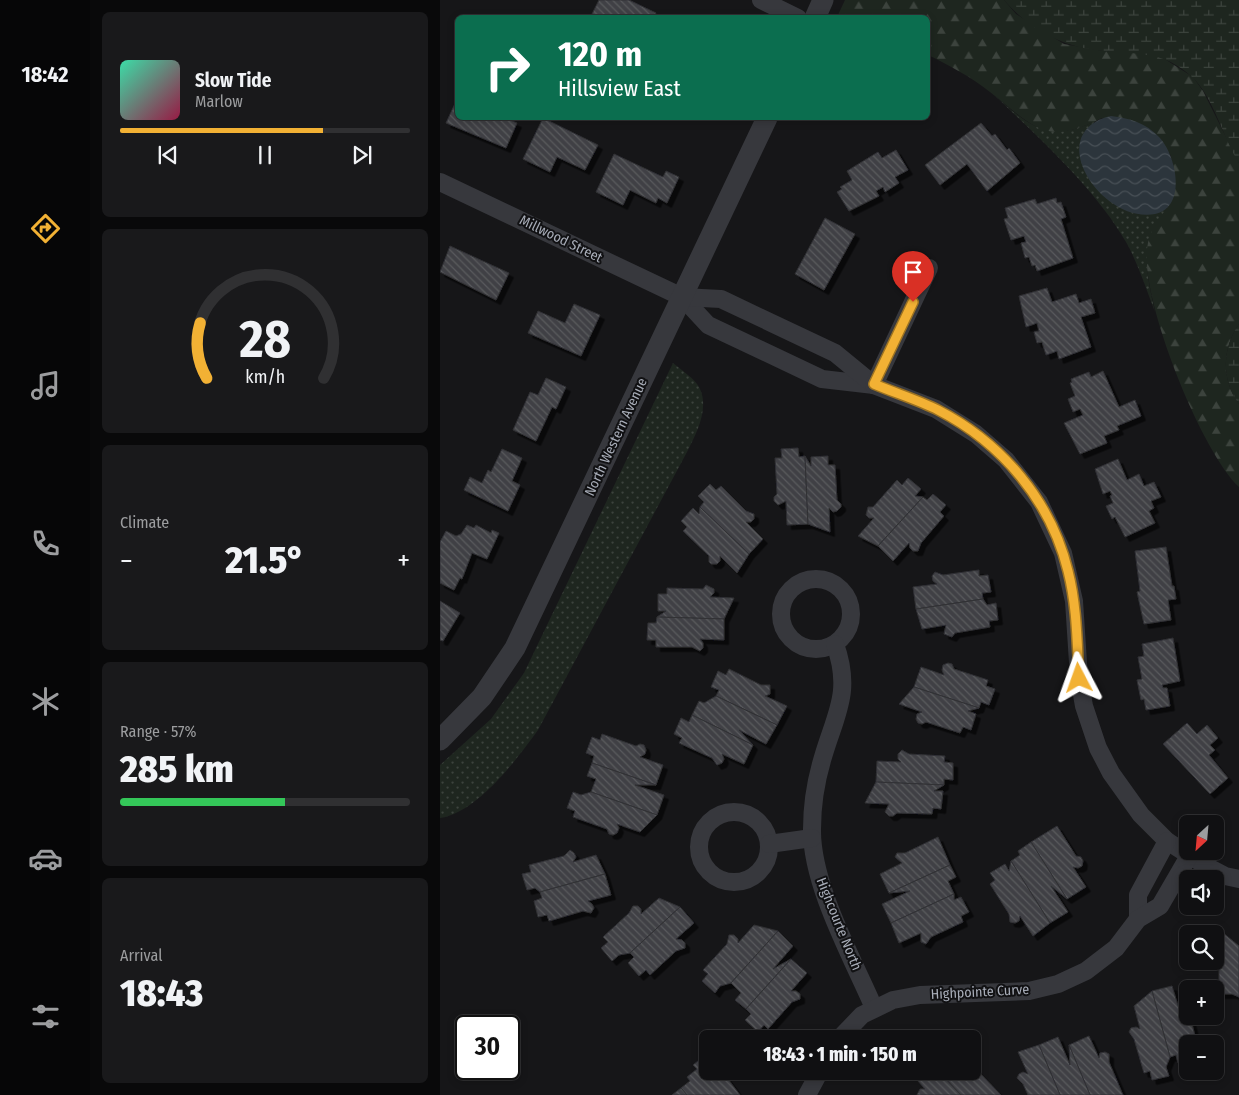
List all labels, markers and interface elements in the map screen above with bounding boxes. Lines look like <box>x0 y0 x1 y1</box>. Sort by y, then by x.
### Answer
text: 120 m <box>558 33 642 75</box>
icon: right <box>475 35 540 100</box>
text: 18:42 <box>21 61 69 88</box>
text: Slow Tide <box>195 69 271 92</box>
text: Hillsview East <box>558 75 681 102</box>
text: Marlow <box>195 92 243 111</box>
icon: previous <box>154 141 182 169</box>
icon: pause <box>251 141 279 169</box>
icon: next <box>348 141 376 169</box>
icon: directions <box>28 211 63 246</box>
street label: Millwood Street <box>517 212 606 267</box>
pin <box>892 251 934 302</box>
icon: arrive <box>899 258 927 286</box>
text: 28 <box>238 308 291 371</box>
text: km/h <box>245 366 285 388</box>
icon: music <box>28 368 63 403</box>
street label: North Western Avenue <box>581 375 651 499</box>
text: Climate <box>120 513 169 532</box>
icon: phone <box>28 526 63 561</box>
text: 21.5° <box>225 537 305 583</box>
text: − <box>120 544 133 577</box>
text: + <box>397 544 410 577</box>
position arrow <box>1052 651 1104 703</box>
icon: climate <box>28 684 63 719</box>
text: Range · 57% <box>120 722 197 741</box>
text: 285 km <box>120 746 234 792</box>
north arrow <box>1179 815 1224 860</box>
map controls <box>1179 815 1224 1080</box>
icon: car <box>28 841 63 876</box>
button: sound <box>1179 870 1224 915</box>
street label: Highcourte North <box>813 875 865 973</box>
button: search <box>1179 925 1224 970</box>
text: Arrival <box>120 946 162 965</box>
text: 18:43 <box>120 970 203 1016</box>
button: + <box>1179 980 1224 1025</box>
street label: Highpointe Curve <box>930 981 1030 1003</box>
icon: filters <box>28 999 63 1034</box>
speed limit sign: 30 <box>455 1015 520 1080</box>
button: − <box>1179 1035 1224 1080</box>
text: 18:43 · 1 min · 150 m <box>763 1043 917 1066</box>

